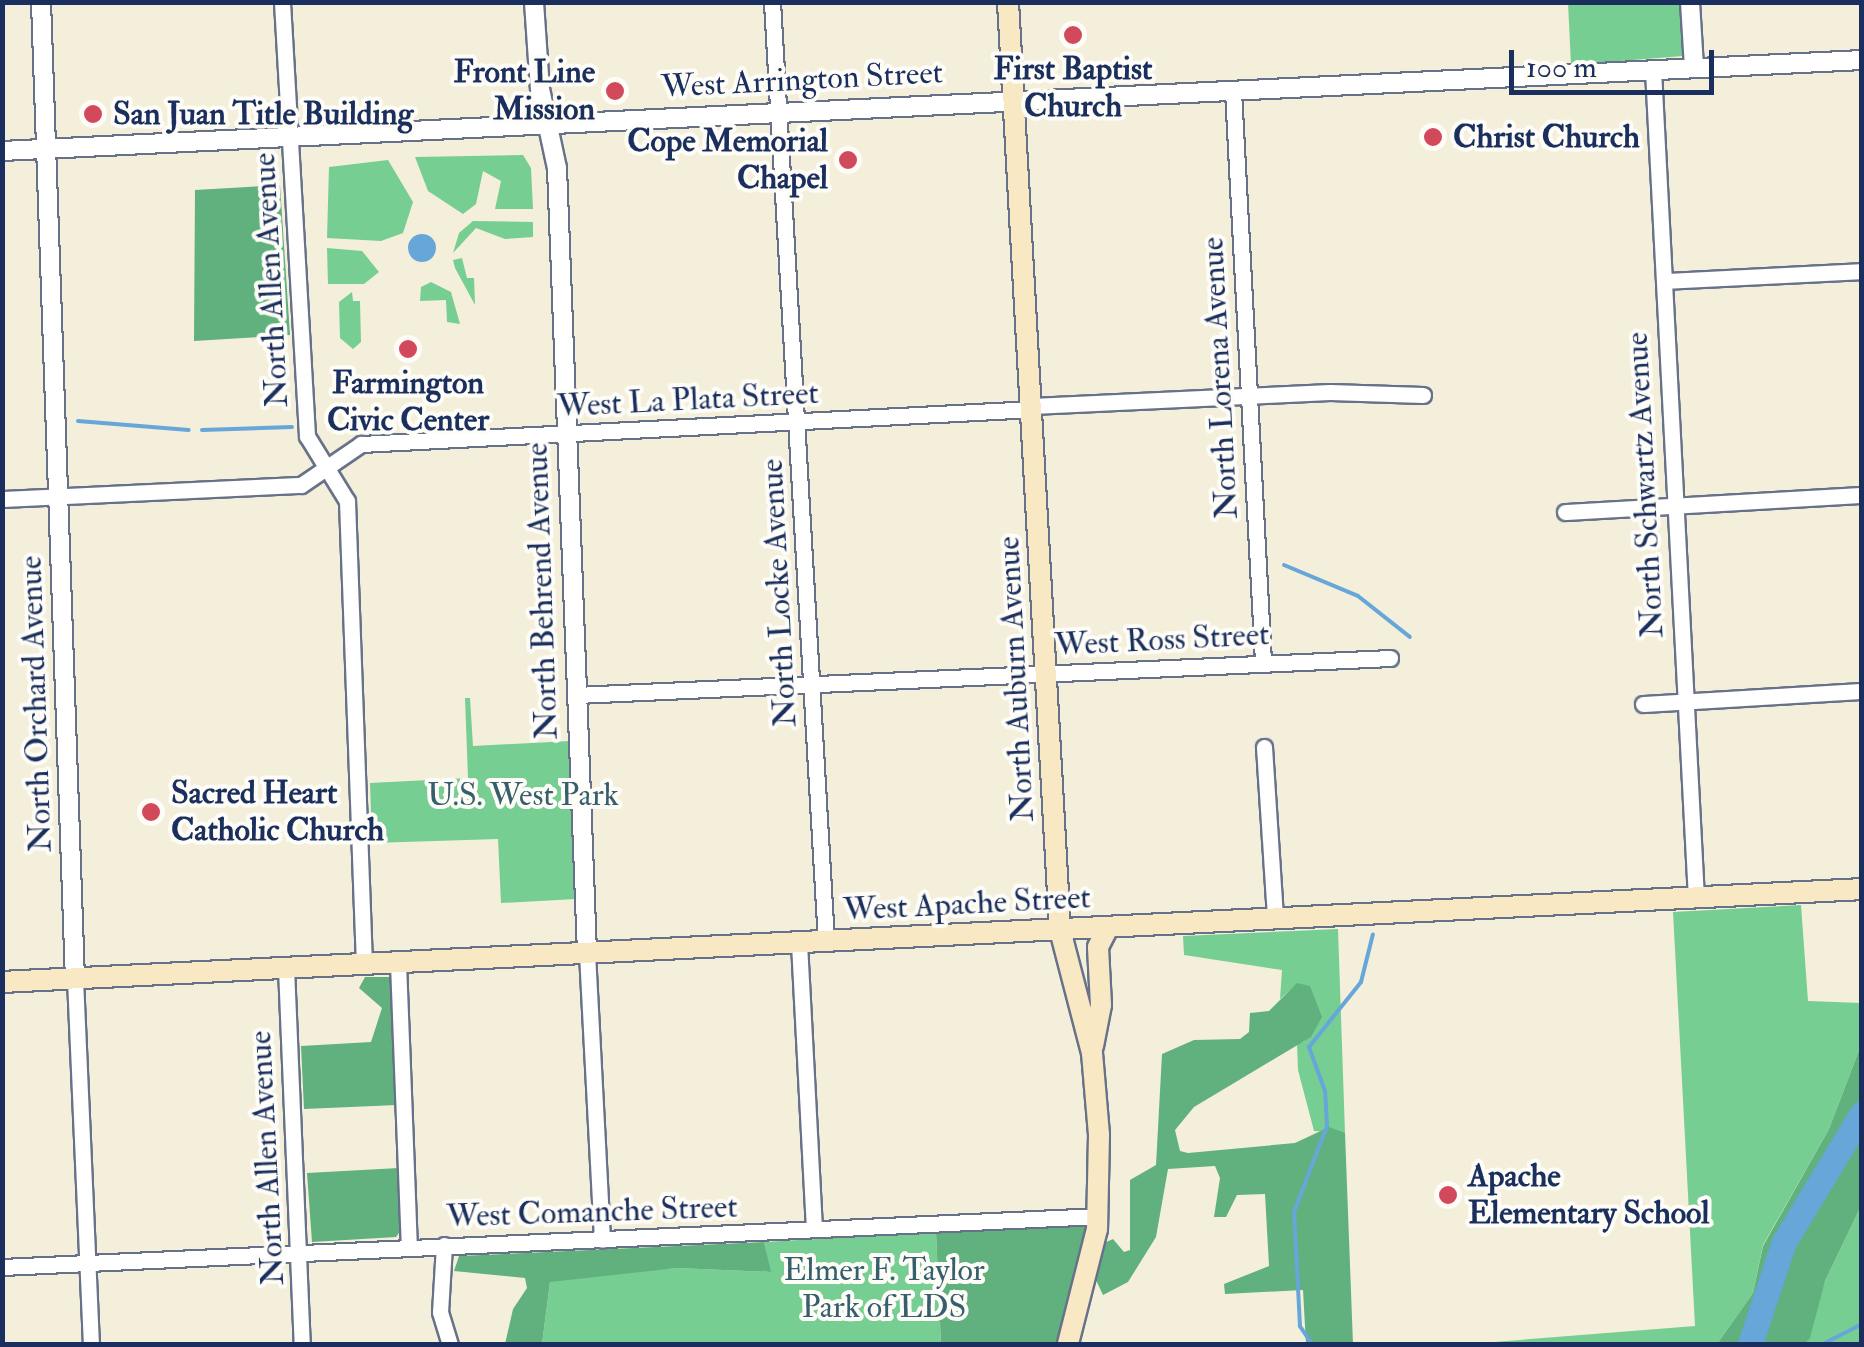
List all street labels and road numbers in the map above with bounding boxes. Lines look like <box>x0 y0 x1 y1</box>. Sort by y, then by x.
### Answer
street label: West Arrington Street <box>660 53 944 107</box>
street label: North Allen Avenue <box>245 152 297 408</box>
street label: North Lorena Avenue <box>1193 236 1247 520</box>
street label: North Schwartz Avenue <box>1618 331 1672 639</box>
street label: West La Plata Street <box>556 374 820 426</box>
street label: North Behrend Avenue <box>518 442 566 740</box>
street label: North Locke Avenue <box>753 458 805 728</box>
street label: North Auburn Avenue <box>989 535 1043 823</box>
street label: North Orchard Avenue <box>12 555 60 853</box>
street label: West Ross Street <box>1054 615 1270 665</box>
street label: West Apache Street <box>842 878 1092 930</box>
street label: North Allen Avenue <box>241 1030 293 1286</box>
street label: West Comanche Street <box>446 1188 738 1236</box>

